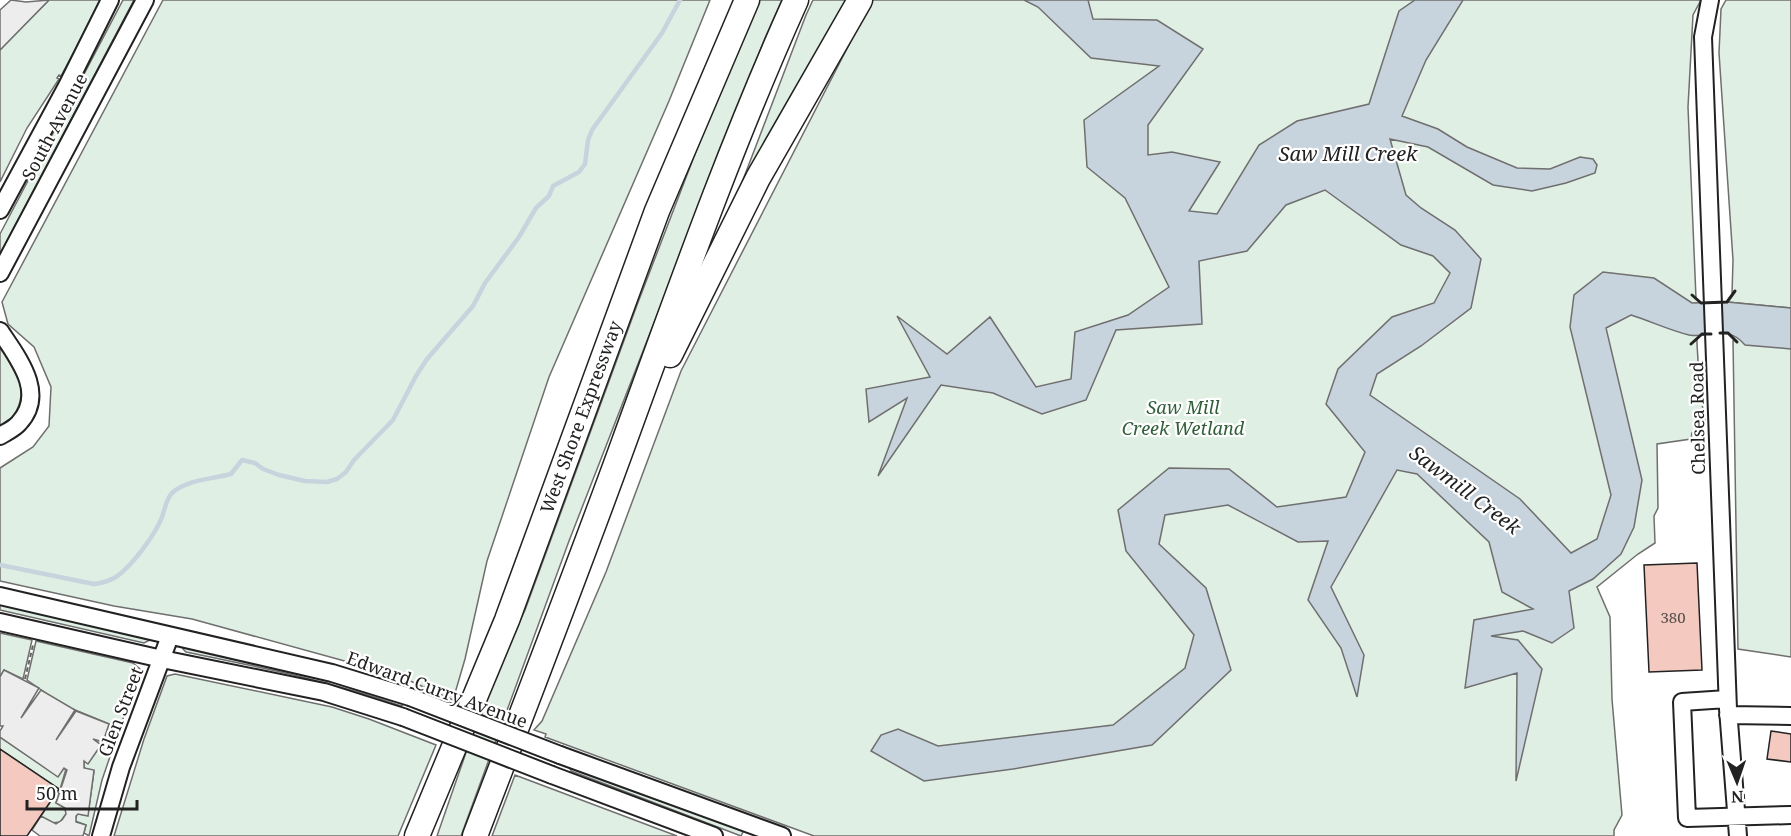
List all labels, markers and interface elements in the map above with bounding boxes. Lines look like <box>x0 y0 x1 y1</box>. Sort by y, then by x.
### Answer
street label: South Avenue <box>16 69 93 184</box>
water label: Saw Mill Creek <box>1279 140 1418 167</box>
street label: West Shore Expressway <box>534 316 627 517</box>
street label: Chelsea Road <box>1684 361 1710 475</box>
park label: Saw Mill Creek Wetland <box>1122 395 1245 440</box>
water label: Sawmill Creek <box>1404 439 1527 541</box>
house number: 380 <box>1660 607 1686 627</box>
street label: Edward Curry Avenue <box>344 645 531 733</box>
street label: Glen Street <box>92 663 148 760</box>
north arrow <box>1707 752 1767 812</box>
scale bar <box>27 773 136 811</box>
text: 50 m <box>36 781 78 805</box>
text: N <box>1730 786 1744 808</box>

